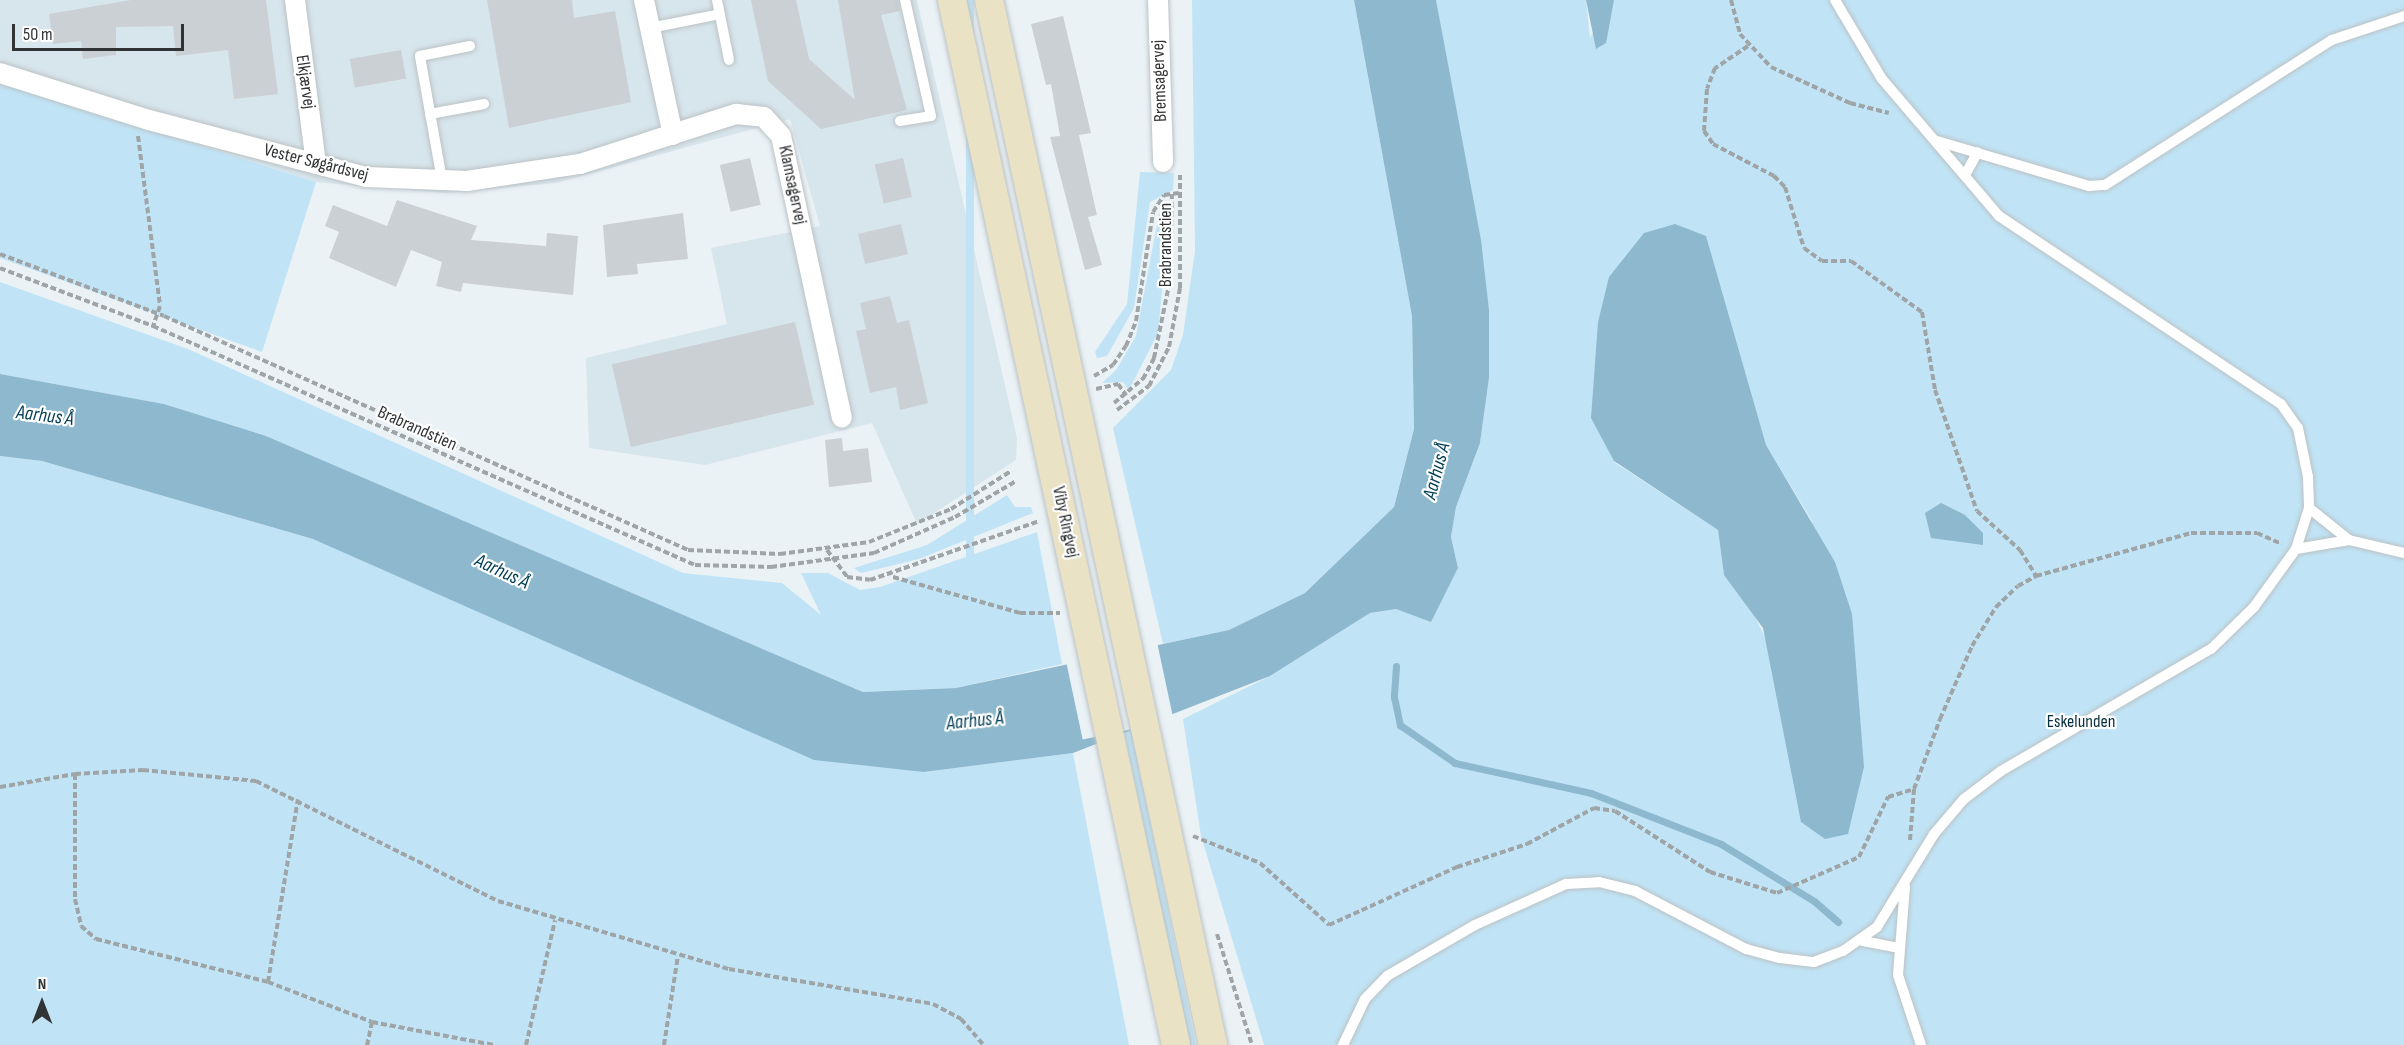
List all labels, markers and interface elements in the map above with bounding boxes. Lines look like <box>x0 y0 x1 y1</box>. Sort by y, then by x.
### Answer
scale bar <box>15 12 188 50</box>
text: 50 m <box>23 24 53 45</box>
street label: Bremsagervej <box>1148 40 1172 122</box>
street label: Elkjærvej <box>291 54 319 110</box>
street label: Vester Søgårdsvej <box>262 140 370 186</box>
street label: Klamsagervej <box>773 143 811 227</box>
street label: Brabrandstien <box>1155 203 1177 287</box>
water label: Aarhus Å <box>15 401 75 431</box>
street label: Brabrandstien <box>374 402 460 456</box>
water label: Aarhus Å <box>1418 440 1456 502</box>
street label: Viby Ringvej <box>1047 484 1083 560</box>
water label: Aarhus Å <box>471 549 533 595</box>
water label: Aarhus Å <box>945 706 1005 736</box>
park label: Eskelunden <box>2047 711 2115 733</box>
north arrow <box>12 973 72 1033</box>
text: N <box>38 975 46 994</box>

